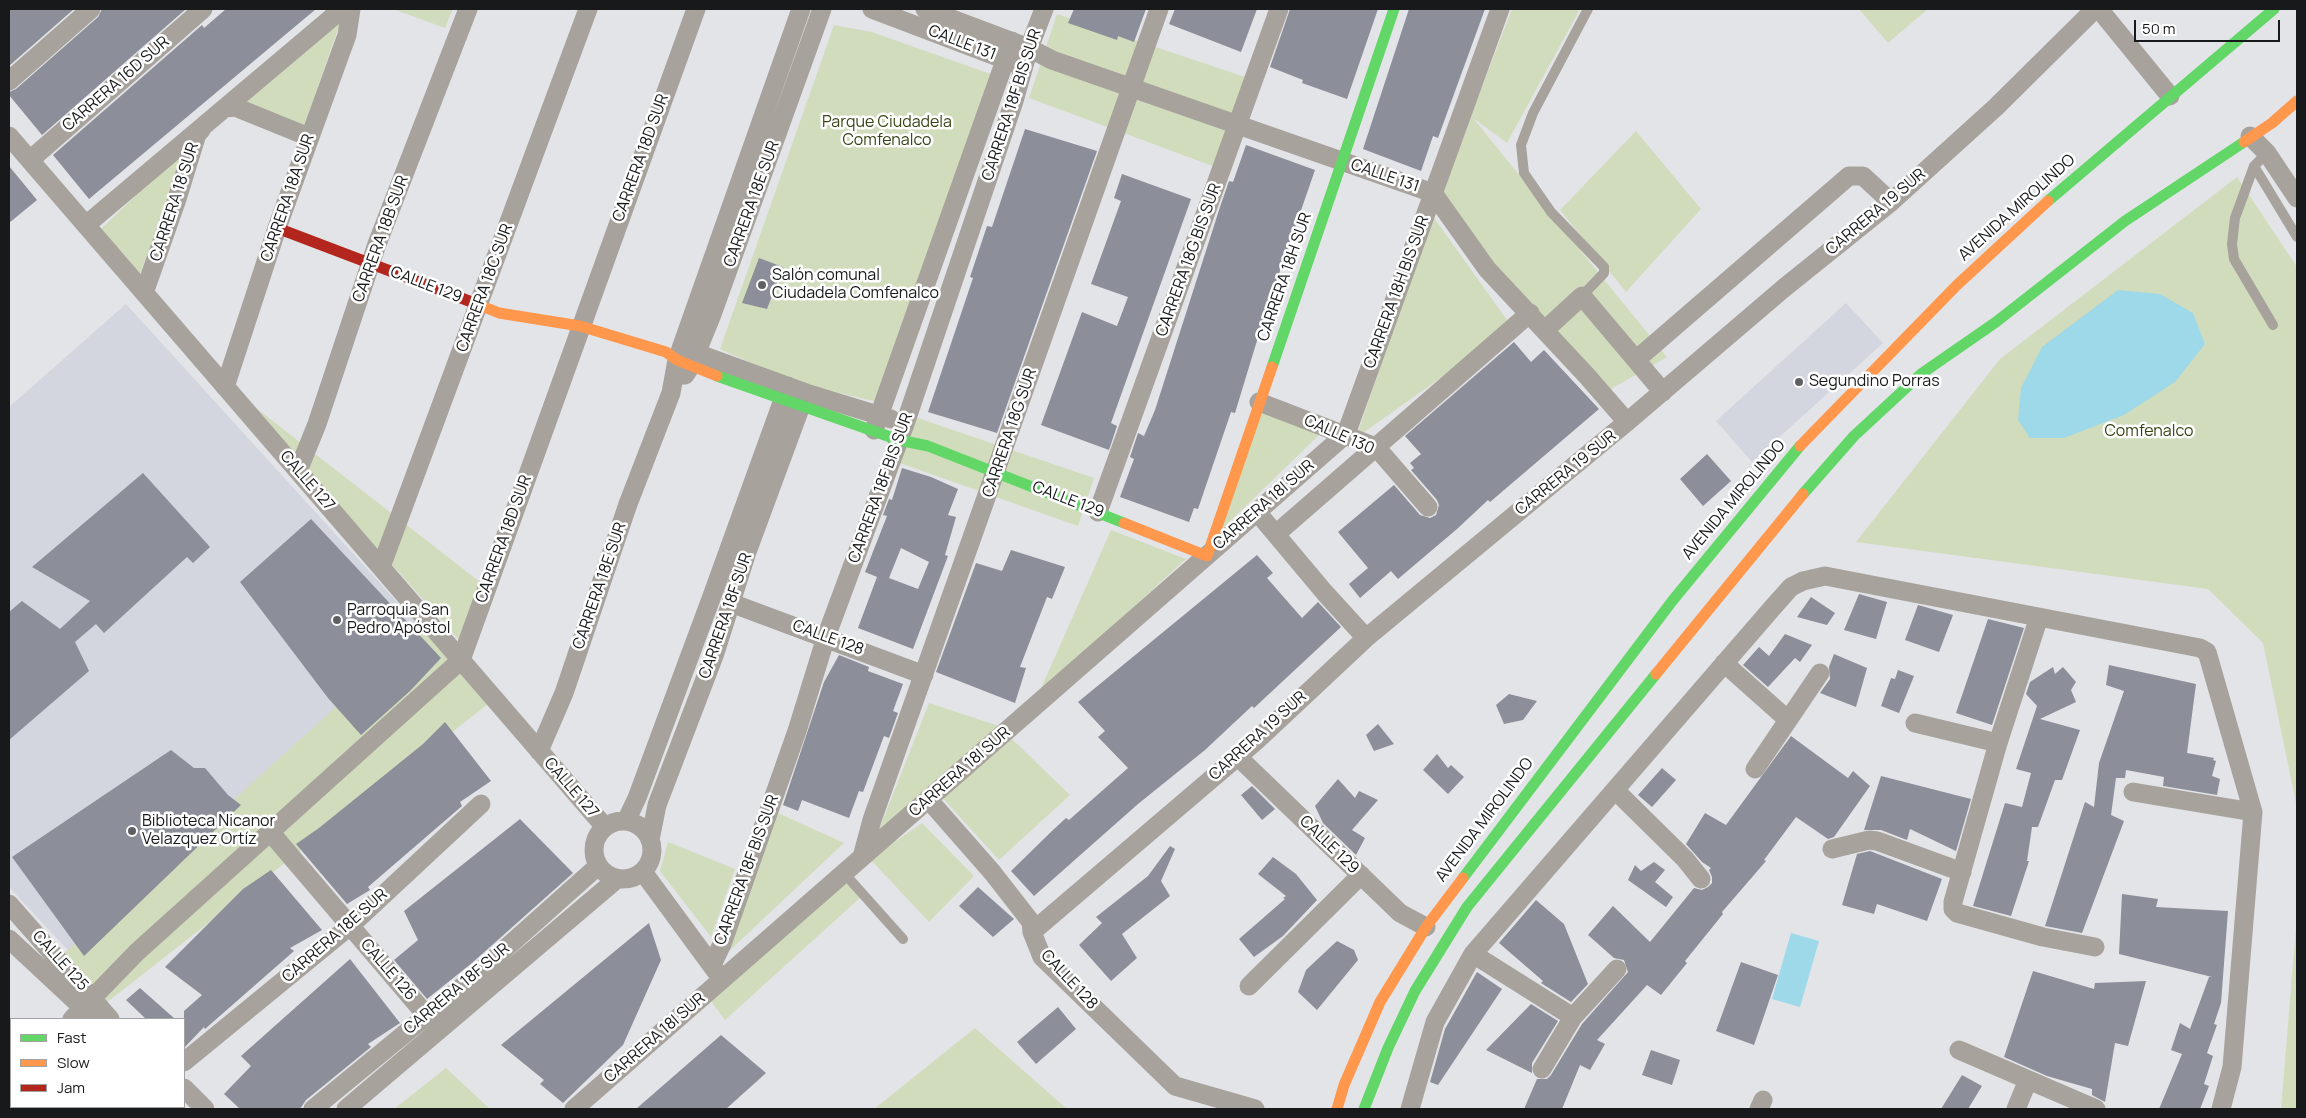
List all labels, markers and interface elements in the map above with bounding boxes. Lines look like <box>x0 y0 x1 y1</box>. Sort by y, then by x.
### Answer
scale bar <box>2136 10 2282 42</box>
text: 50 m <box>2142 18 2176 39</box>
street label: CALLE 131 <box>925 21 999 65</box>
street label: CARRERA 18F BIS SUR <box>978 27 1046 183</box>
street label: CARRERA 16D SUR <box>59 32 173 136</box>
street label: CARRERA 18D SUR <box>609 91 673 225</box>
park label: Parque Ciudadela Comfenalco <box>822 113 952 151</box>
street label: CARRERA 18A SUR <box>257 132 319 264</box>
street label: CARRERA 18E SUR <box>720 138 784 270</box>
street label: CARRERA 18 SUR <box>147 140 203 264</box>
street label: AVENIDA MIROLINDO <box>1955 151 2079 265</box>
street label: CALLE 131 <box>1348 155 1422 197</box>
street label: CARRERA 19 SUR <box>1822 165 1930 259</box>
street label: CARRERA 18B SUR <box>349 173 413 305</box>
street label: CARRERA 18G BIS SUR <box>1152 181 1226 339</box>
street label: CARRERA 18H SUR <box>1254 210 1316 344</box>
street label: CARRERA 18H BIS SUR <box>1360 213 1434 371</box>
street label: CARRERA 18C SUR <box>453 221 517 355</box>
street label: CALLE 129 <box>387 263 465 307</box>
place label: Salón comunal Ciudadela Comfenalco <box>772 266 939 304</box>
marker: Salón comunal Ciudadela Comfenalco <box>756 279 768 291</box>
street label: CARRERA 18G SUR <box>979 366 1041 500</box>
place label: Segundino Porras <box>1809 372 1940 392</box>
marker: Segundino Porras <box>1793 376 1805 388</box>
street label: CARRERA 18F BIS SUR <box>845 410 917 566</box>
street label: CALLE 130 <box>1301 411 1377 459</box>
park label: Comfenalco <box>2104 422 2194 442</box>
street label: CARRERA 19 SUR <box>1512 426 1620 520</box>
street label: AVENIDA MIROLINDO <box>1678 436 1790 564</box>
street label: CALLE 127 <box>276 447 338 515</box>
street label: CARRERA 18I SUR <box>1210 456 1318 554</box>
street label: CARRERA 18D SUR <box>472 472 536 606</box>
street label: CALLE 129 <box>1029 478 1107 522</box>
street label: CARRERA 18E SUR <box>569 520 631 652</box>
street label: CARRERA 18F SUR <box>695 550 757 682</box>
place label: Parroquia San Pedro Apóstol <box>347 601 450 639</box>
marker: Parroquia San Pedro Apóstol <box>331 614 343 626</box>
street label: CALLE 128 <box>790 616 866 660</box>
street label: CARRERA 19 SUR <box>1205 687 1311 785</box>
street label: CARRERA 18I SUR <box>906 723 1014 821</box>
street label: CALLE 127 <box>540 754 602 822</box>
street label: AVENIDA MIROLINDO <box>1432 754 1538 886</box>
street label: CARRERA 18F BIS SUR <box>711 792 783 948</box>
place label: Biblioteca Nicanor Velazquez Ortíz <box>142 812 275 850</box>
street label: CALLE 129 <box>1295 812 1363 878</box>
marker: Biblioteca Nicanor Velazquez Ortíz <box>126 825 138 837</box>
street label: CARRERA 18E SUR <box>279 885 391 987</box>
street label: CALLE 125 <box>28 927 92 995</box>
street label: CALLE 126 <box>356 935 420 1005</box>
street label: CARRERA 18F SUR <box>400 939 514 1039</box>
street label: CALLE 128 <box>1037 946 1101 1014</box>
street label: CARRERA 18I SUR <box>601 989 709 1087</box>
legend <box>10 1018 185 1108</box>
text: Fast <box>57 1027 86 1048</box>
text: Slow <box>57 1052 90 1073</box>
text: Jam <box>57 1077 85 1098</box>

